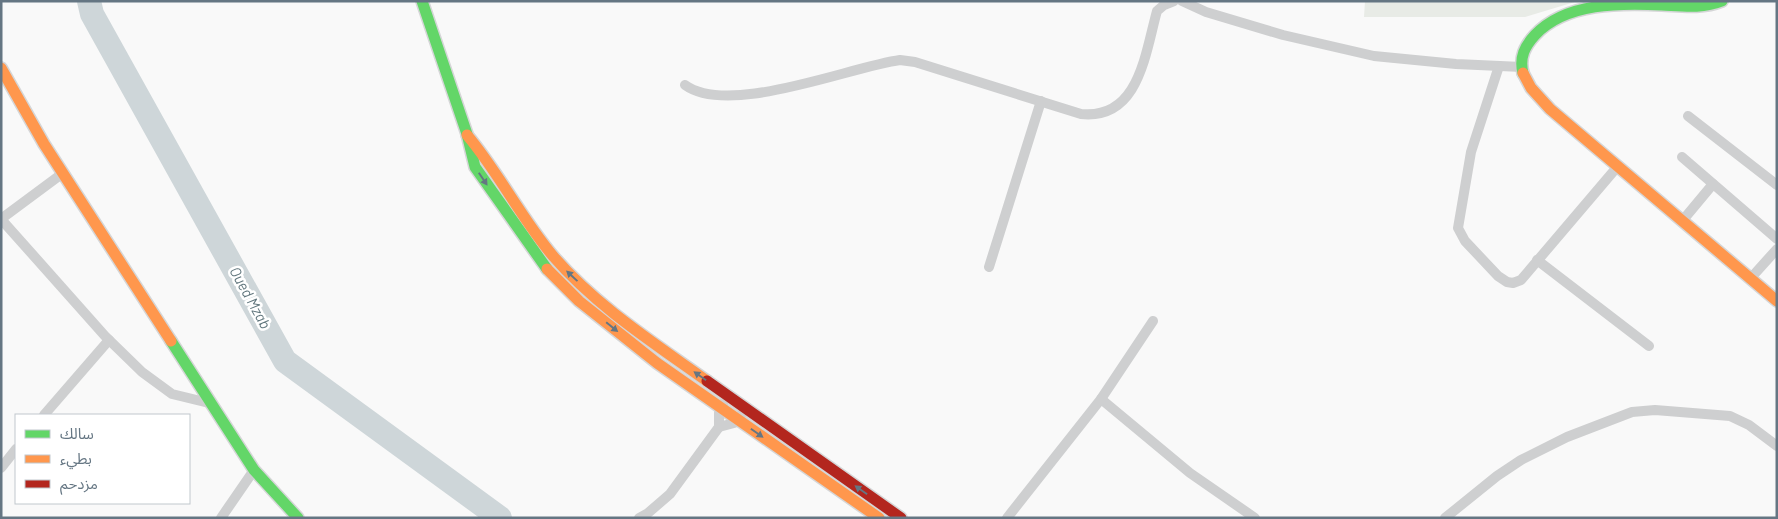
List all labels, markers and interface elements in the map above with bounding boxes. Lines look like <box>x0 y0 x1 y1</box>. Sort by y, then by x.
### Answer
one-way arrow <box>478 173 488 186</box>
water label: Oued Mzab <box>226 263 275 332</box>
one-way arrow <box>566 270 578 282</box>
one-way arrow <box>605 322 618 333</box>
one-way arrow <box>693 371 706 381</box>
legend <box>15 414 190 504</box>
text: سالك <box>60 424 94 442</box>
one-way arrow <box>751 428 764 438</box>
text: بطيء <box>60 449 92 470</box>
text: مزدحم <box>60 474 98 495</box>
one-way arrow <box>854 485 868 495</box>

